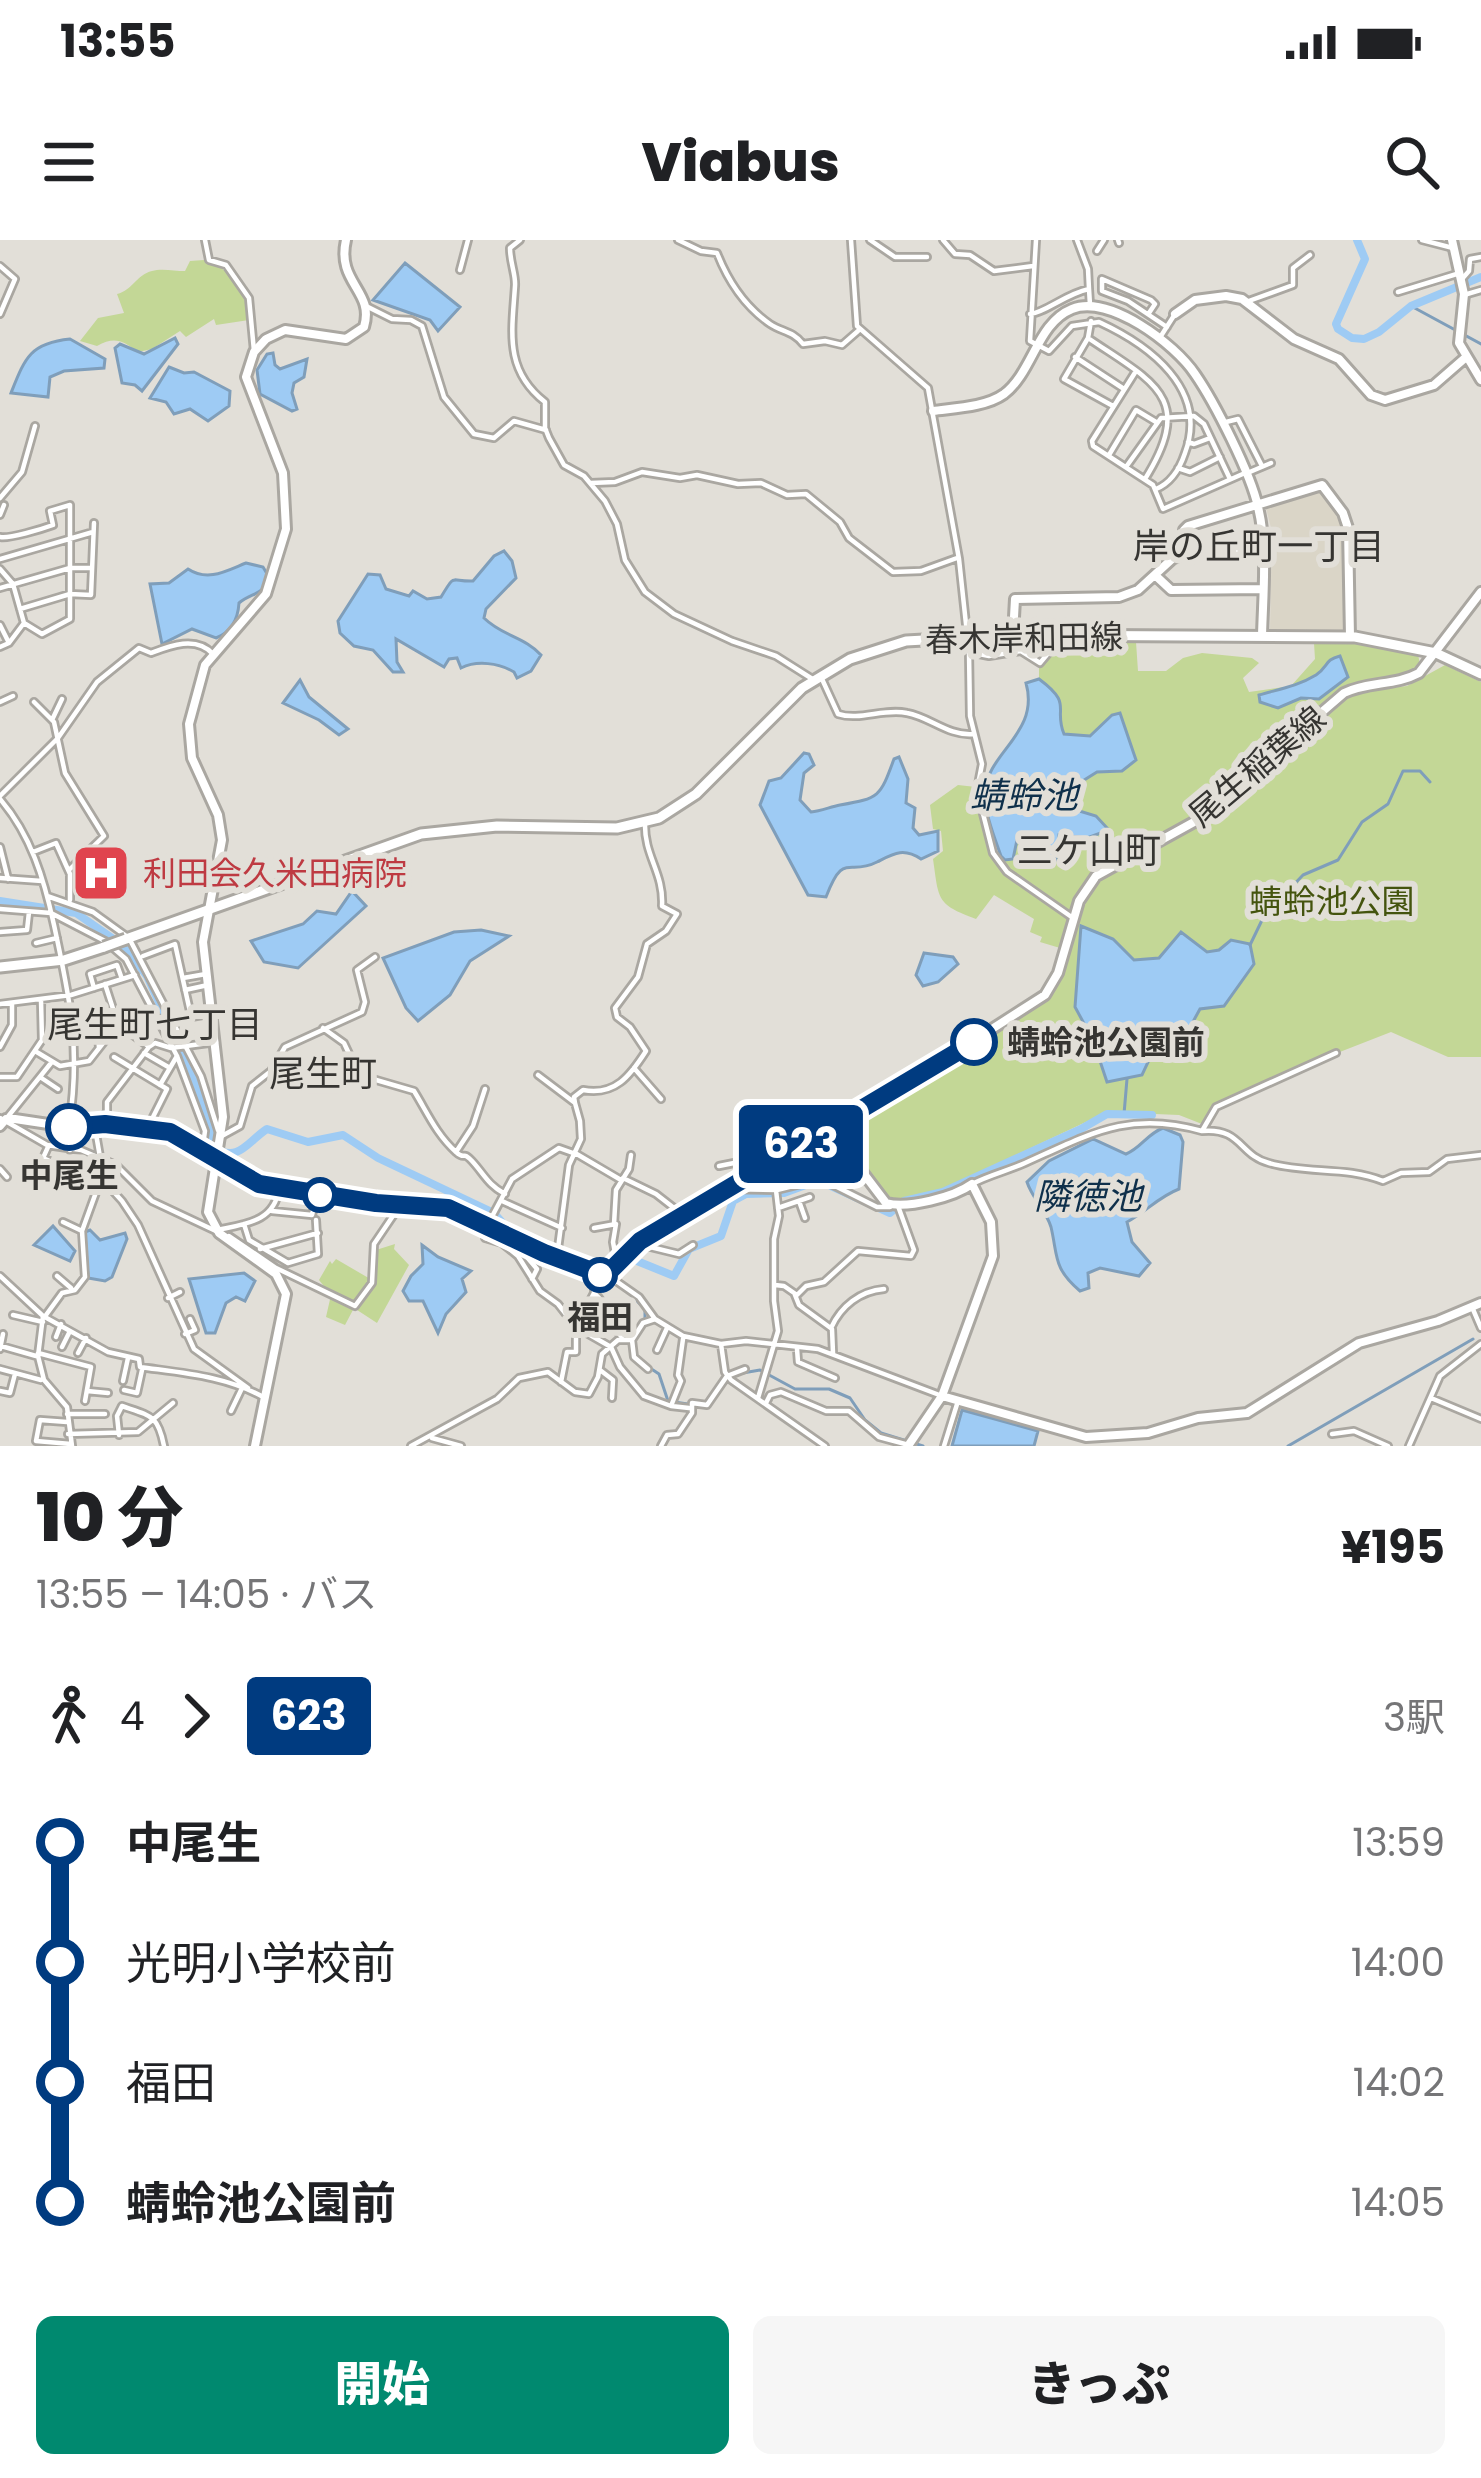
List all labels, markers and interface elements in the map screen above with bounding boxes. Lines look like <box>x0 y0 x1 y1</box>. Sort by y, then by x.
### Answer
text: 13:55 <box>60 10 175 73</box>
text: Viabus <box>641 124 840 200</box>
icon: menu <box>36 129 102 195</box>
icon: search <box>1379 129 1445 195</box>
district label: 岸の丘町一丁目 <box>1133 521 1385 572</box>
street label: 春木岸和田線 <box>925 613 1123 664</box>
street label: 尾生稲葉線 <box>1179 695 1336 837</box>
water label: 蜻蛉池 <box>970 770 1081 821</box>
district label: 三ケ山町 <box>1017 825 1161 876</box>
hospital icon: 利田会久米田病院 <box>70 842 132 904</box>
place label: 利田会久米田病院 <box>143 850 407 897</box>
park label: 蜻蛉池公園 <box>1250 878 1415 925</box>
district label: 尾生町七丁目 <box>47 999 263 1050</box>
place label: 蜻蛉池公園前 <box>1007 1019 1205 1066</box>
marker: 蜻蛉池公園前 <box>952 1020 996 1064</box>
district label: 尾生町 <box>269 1048 377 1099</box>
marker: 中尾生 <box>47 1105 91 1149</box>
line badge: 623 <box>732 1105 870 1183</box>
text: 623 <box>763 1114 839 1173</box>
place label: 中尾生 <box>20 1152 119 1199</box>
water label: 隣徳池 <box>1034 1171 1145 1222</box>
unlabelled marker <box>304 1179 336 1211</box>
marker: 福田 <box>584 1259 616 1291</box>
place label: 福田 <box>567 1294 633 1341</box>
text: 10 分 <box>36 1472 184 1564</box>
text: ¥195 <box>1341 1516 1445 1579</box>
text: 13:55 – 14:05 · バス <box>36 1567 377 1622</box>
icon: walk <box>36 1683 102 1749</box>
icon: forward <box>163 1683 229 1749</box>
text: 623 <box>271 1686 347 1745</box>
text: 4 <box>120 1689 145 1744</box>
text: 3駅 <box>1383 1690 1445 1745</box>
text: 中尾生 <box>126 1812 261 1875</box>
text: 13:59 <box>1352 1815 1445 1870</box>
text: 光明小学校前 <box>126 1932 396 1995</box>
text: 14:00 <box>1351 1935 1445 1990</box>
text: 福田 <box>126 2052 216 2115</box>
text: 14:02 <box>1353 2055 1445 2110</box>
text: 蜻蛉池公園前 <box>126 2172 396 2235</box>
text: 14:05 <box>1351 2175 1445 2230</box>
button: 開始 <box>36 2316 729 2454</box>
button: きっぷ <box>753 2316 1445 2454</box>

